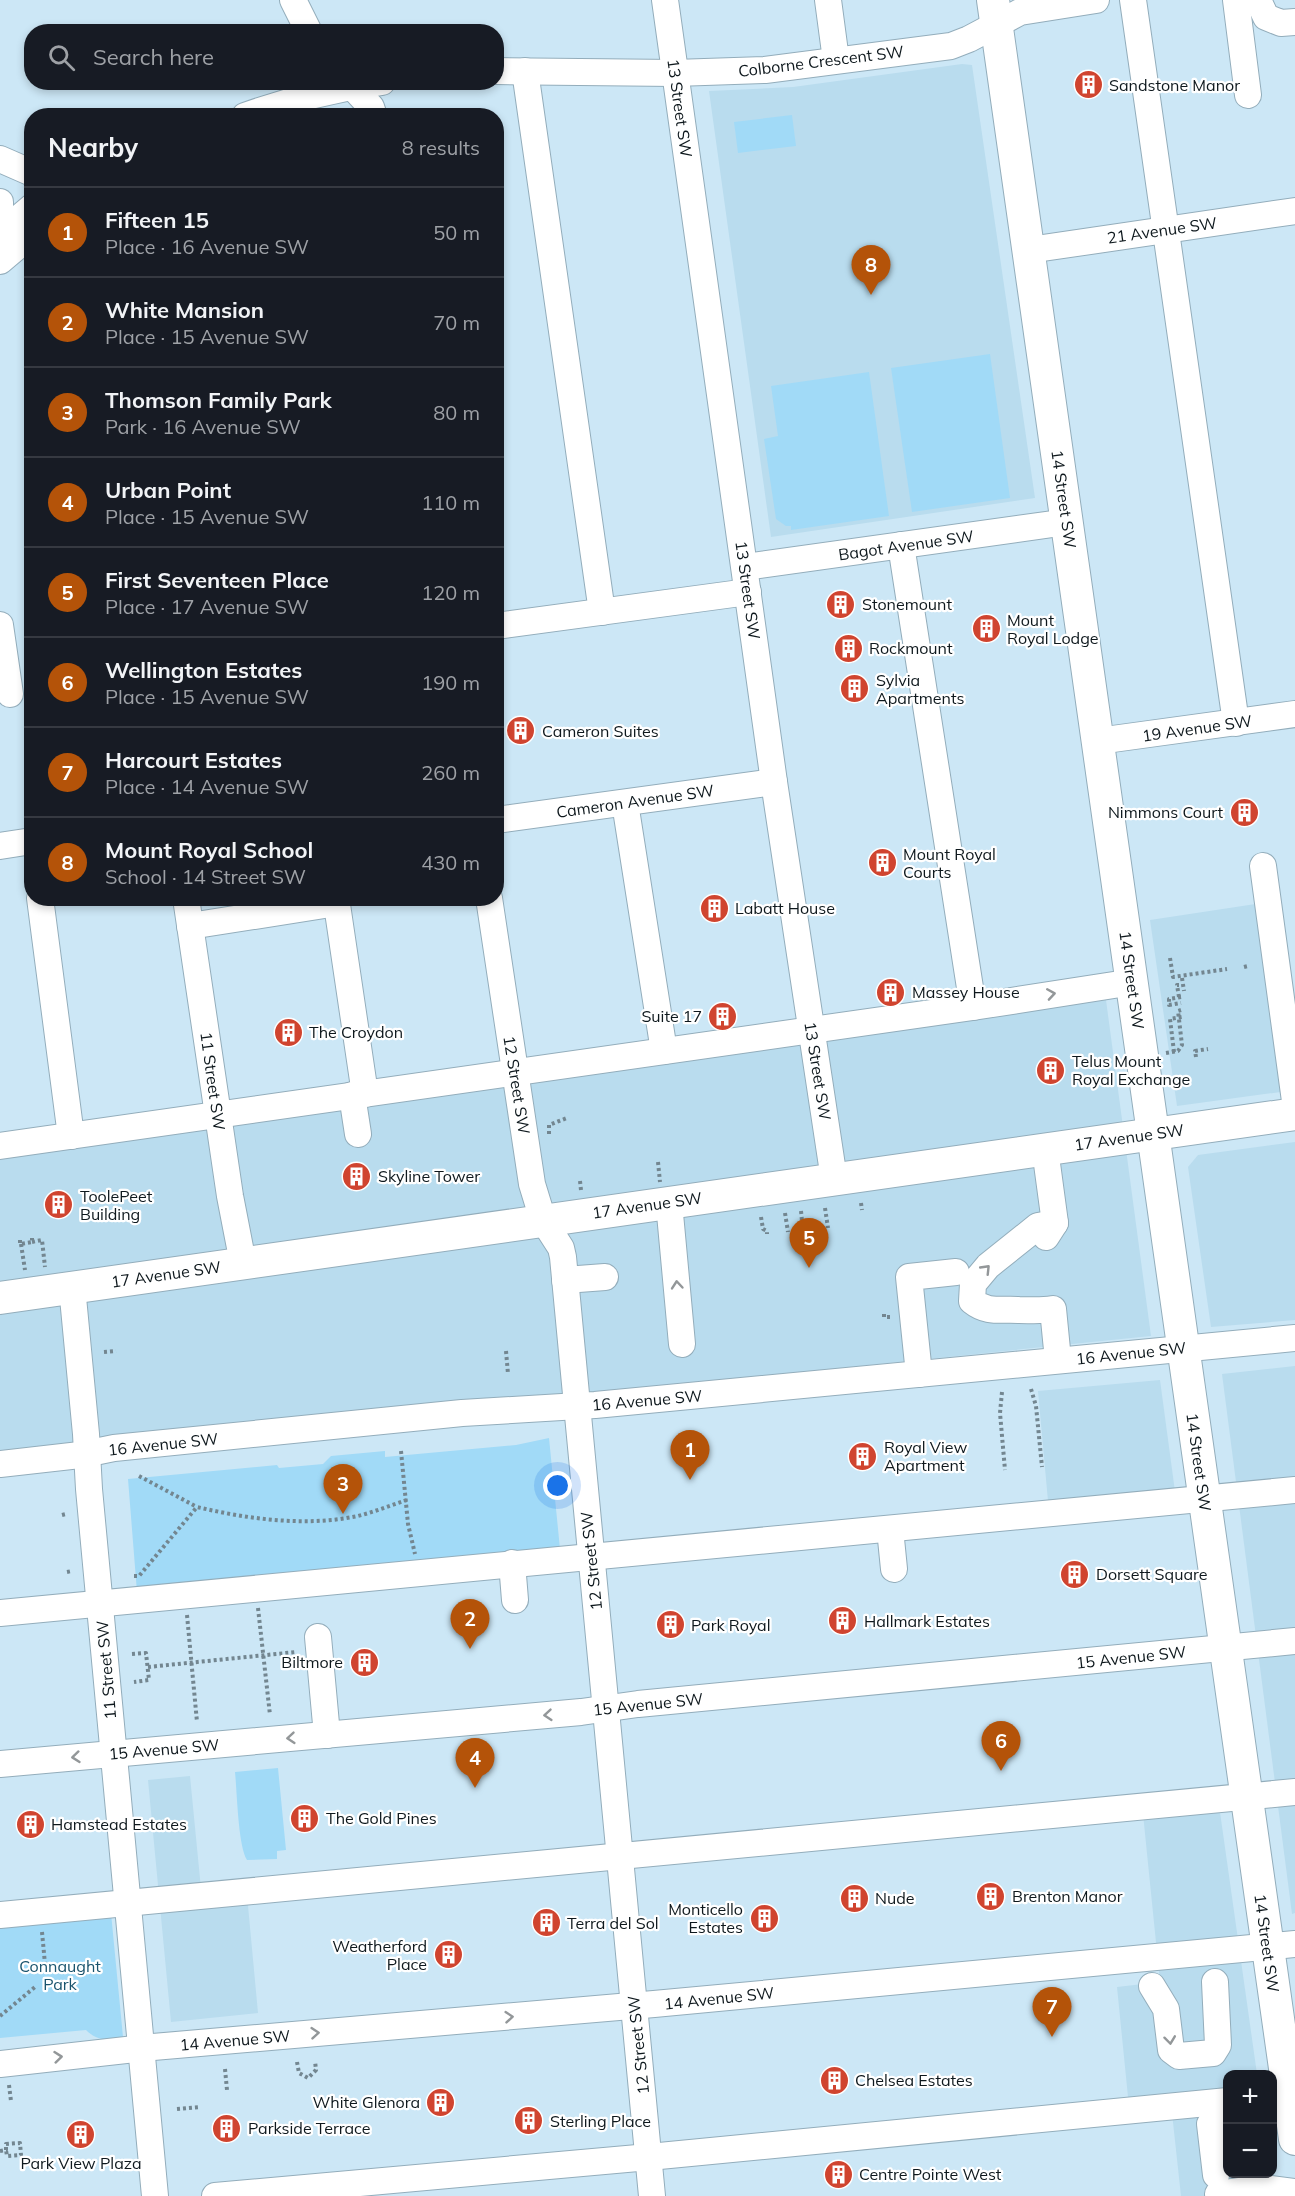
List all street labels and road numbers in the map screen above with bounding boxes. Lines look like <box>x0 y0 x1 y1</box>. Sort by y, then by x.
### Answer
street label: Colborne Crescent SW <box>737 41 905 81</box>
street label: 13 Street SW <box>663 57 697 159</box>
street label: 21 Avenue SW <box>1106 212 1218 248</box>
street label: 14 Street SW <box>1047 448 1081 550</box>
street label: Bagot Avenue SW <box>837 526 975 564</box>
street label: 13 Street SW <box>731 539 765 641</box>
street label: 19 Avenue SW <box>1141 710 1253 746</box>
street label: Cameron Avenue SW <box>555 780 715 822</box>
street label: 14 Street SW <box>1115 929 1149 1031</box>
street label: 13 Street SW <box>800 1020 836 1122</box>
street label: 11 Street SW <box>196 1030 230 1132</box>
street label: 12 Street SW <box>499 1034 535 1136</box>
street label: 17 Avenue SW <box>1073 1119 1185 1155</box>
street label: 17 Avenue SW <box>591 1187 703 1223</box>
street label: 17 Avenue SW <box>110 1256 222 1292</box>
street label: 16 Avenue SW <box>1075 1337 1187 1369</box>
street label: 16 Avenue SW <box>591 1385 703 1415</box>
street label: 14 Street SW <box>1182 1411 1216 1513</box>
street label: 16 Avenue SW <box>107 1428 219 1460</box>
street label: 12 Street SW <box>576 1510 606 1611</box>
street label: 11 Street SW <box>92 1619 120 1720</box>
street label: 15 Avenue SW <box>1075 1641 1187 1673</box>
street label: 15 Avenue SW <box>592 1688 704 1720</box>
street label: 15 Avenue SW <box>108 1734 220 1764</box>
street label: 14 Street SW <box>1250 1892 1284 1994</box>
street label: 14 Avenue SW <box>663 1982 775 2014</box>
street label: 12 Street SW <box>623 1994 653 2095</box>
street label: 14 Avenue SW <box>179 2025 291 2055</box>

